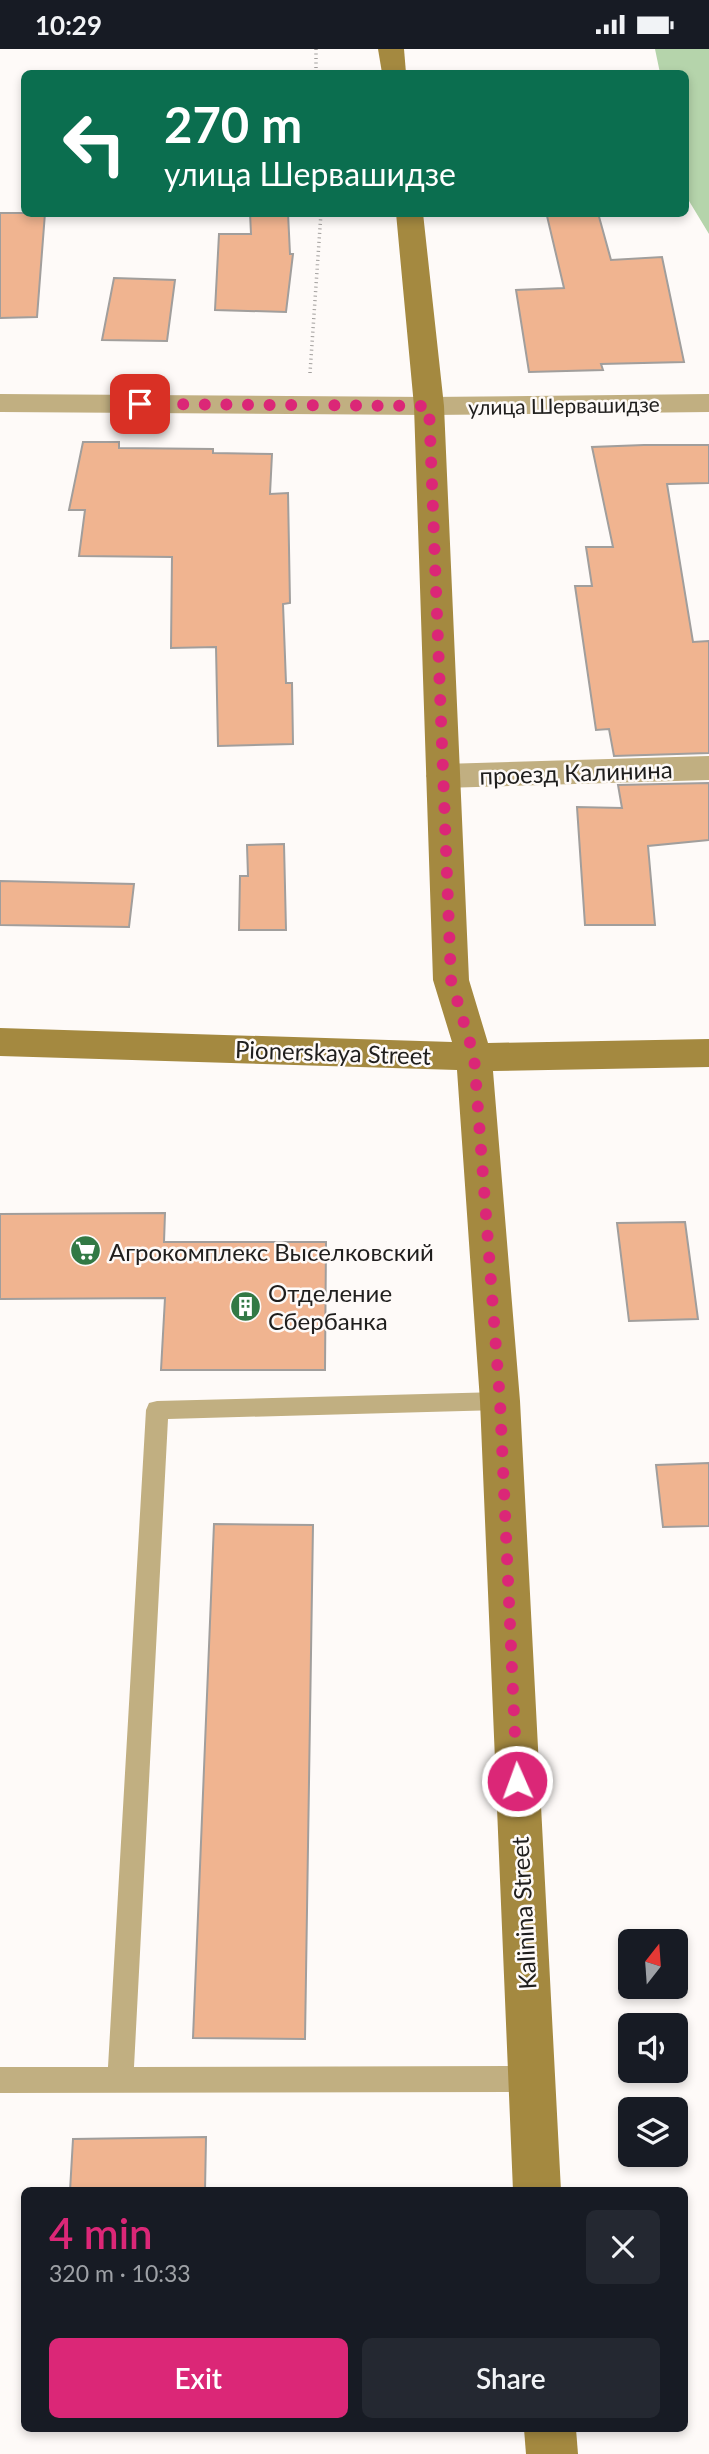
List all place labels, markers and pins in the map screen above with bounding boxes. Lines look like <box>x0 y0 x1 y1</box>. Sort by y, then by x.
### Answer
pin <box>110 374 170 434</box>
supermarket icon: Агрокомплекс Выселковский <box>69 1234 103 1268</box>
place label: Агрокомплекс Выселковский <box>109 1237 434 1266</box>
place label: Отделение Сбербанка <box>268 1278 392 1335</box>
building icon: Отделение Сбербанка <box>228 1289 262 1323</box>

